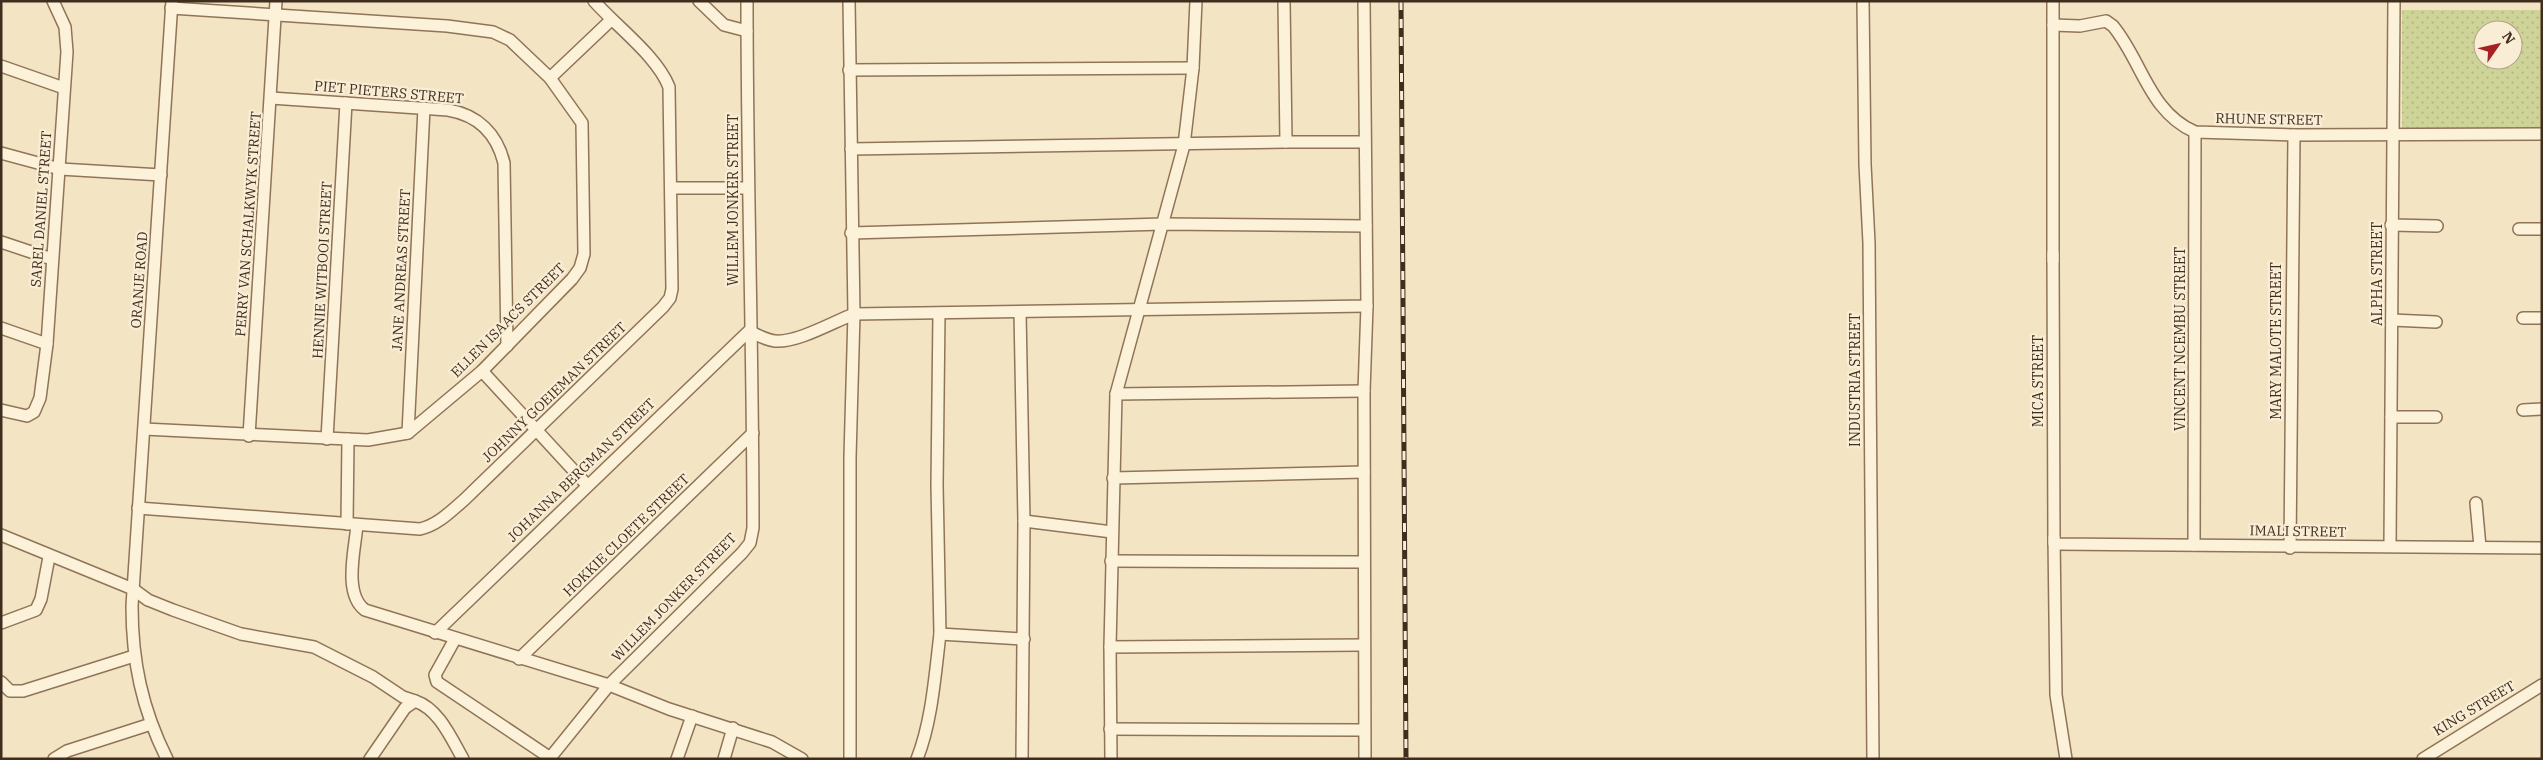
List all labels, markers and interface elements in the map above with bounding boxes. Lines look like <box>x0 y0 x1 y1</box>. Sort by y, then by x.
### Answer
north arrow <box>2473 20 2523 70</box>
text: N <box>2498 28 2519 47</box>
street label: PIET PIETERS STREET <box>313 76 465 108</box>
street label: RHUNE STREET <box>2215 109 2323 129</box>
street label: PERRY VAN SCHALKWYK STREET <box>231 111 265 337</box>
street label: WILLEM JONKER STREET <box>724 114 742 286</box>
street label: SAREL DANIEL STREET <box>27 130 55 288</box>
street label: HENNIE WITBOOI STREET <box>308 181 336 359</box>
street label: JANE ANDREAS STREET <box>388 188 414 352</box>
street label: ALPHA STREET <box>2368 222 2386 326</box>
street label: ORANJE ROAD <box>127 231 151 329</box>
street label: VINCENT NCEMBU STREET <box>2171 247 2189 431</box>
street label: ELLEN ISAACS STREET <box>447 259 569 381</box>
street label: MARY MALOTE STREET <box>2267 262 2285 420</box>
street label: INDUSTRIA STREET <box>1846 313 1864 447</box>
street label: JOHNNY GOEIEMAN STREET <box>478 318 630 466</box>
street label: MICA STREET <box>2029 335 2047 427</box>
street label: JOHANNA BERGMAN STREET <box>503 394 659 546</box>
street label: HOKKIE CLOETE STREET <box>559 470 693 600</box>
street label: IMALI STREET <box>2249 521 2347 541</box>
street label: WILLEM JONKER STREET <box>608 529 740 665</box>
street label: KING STREET <box>2430 676 2518 740</box>

